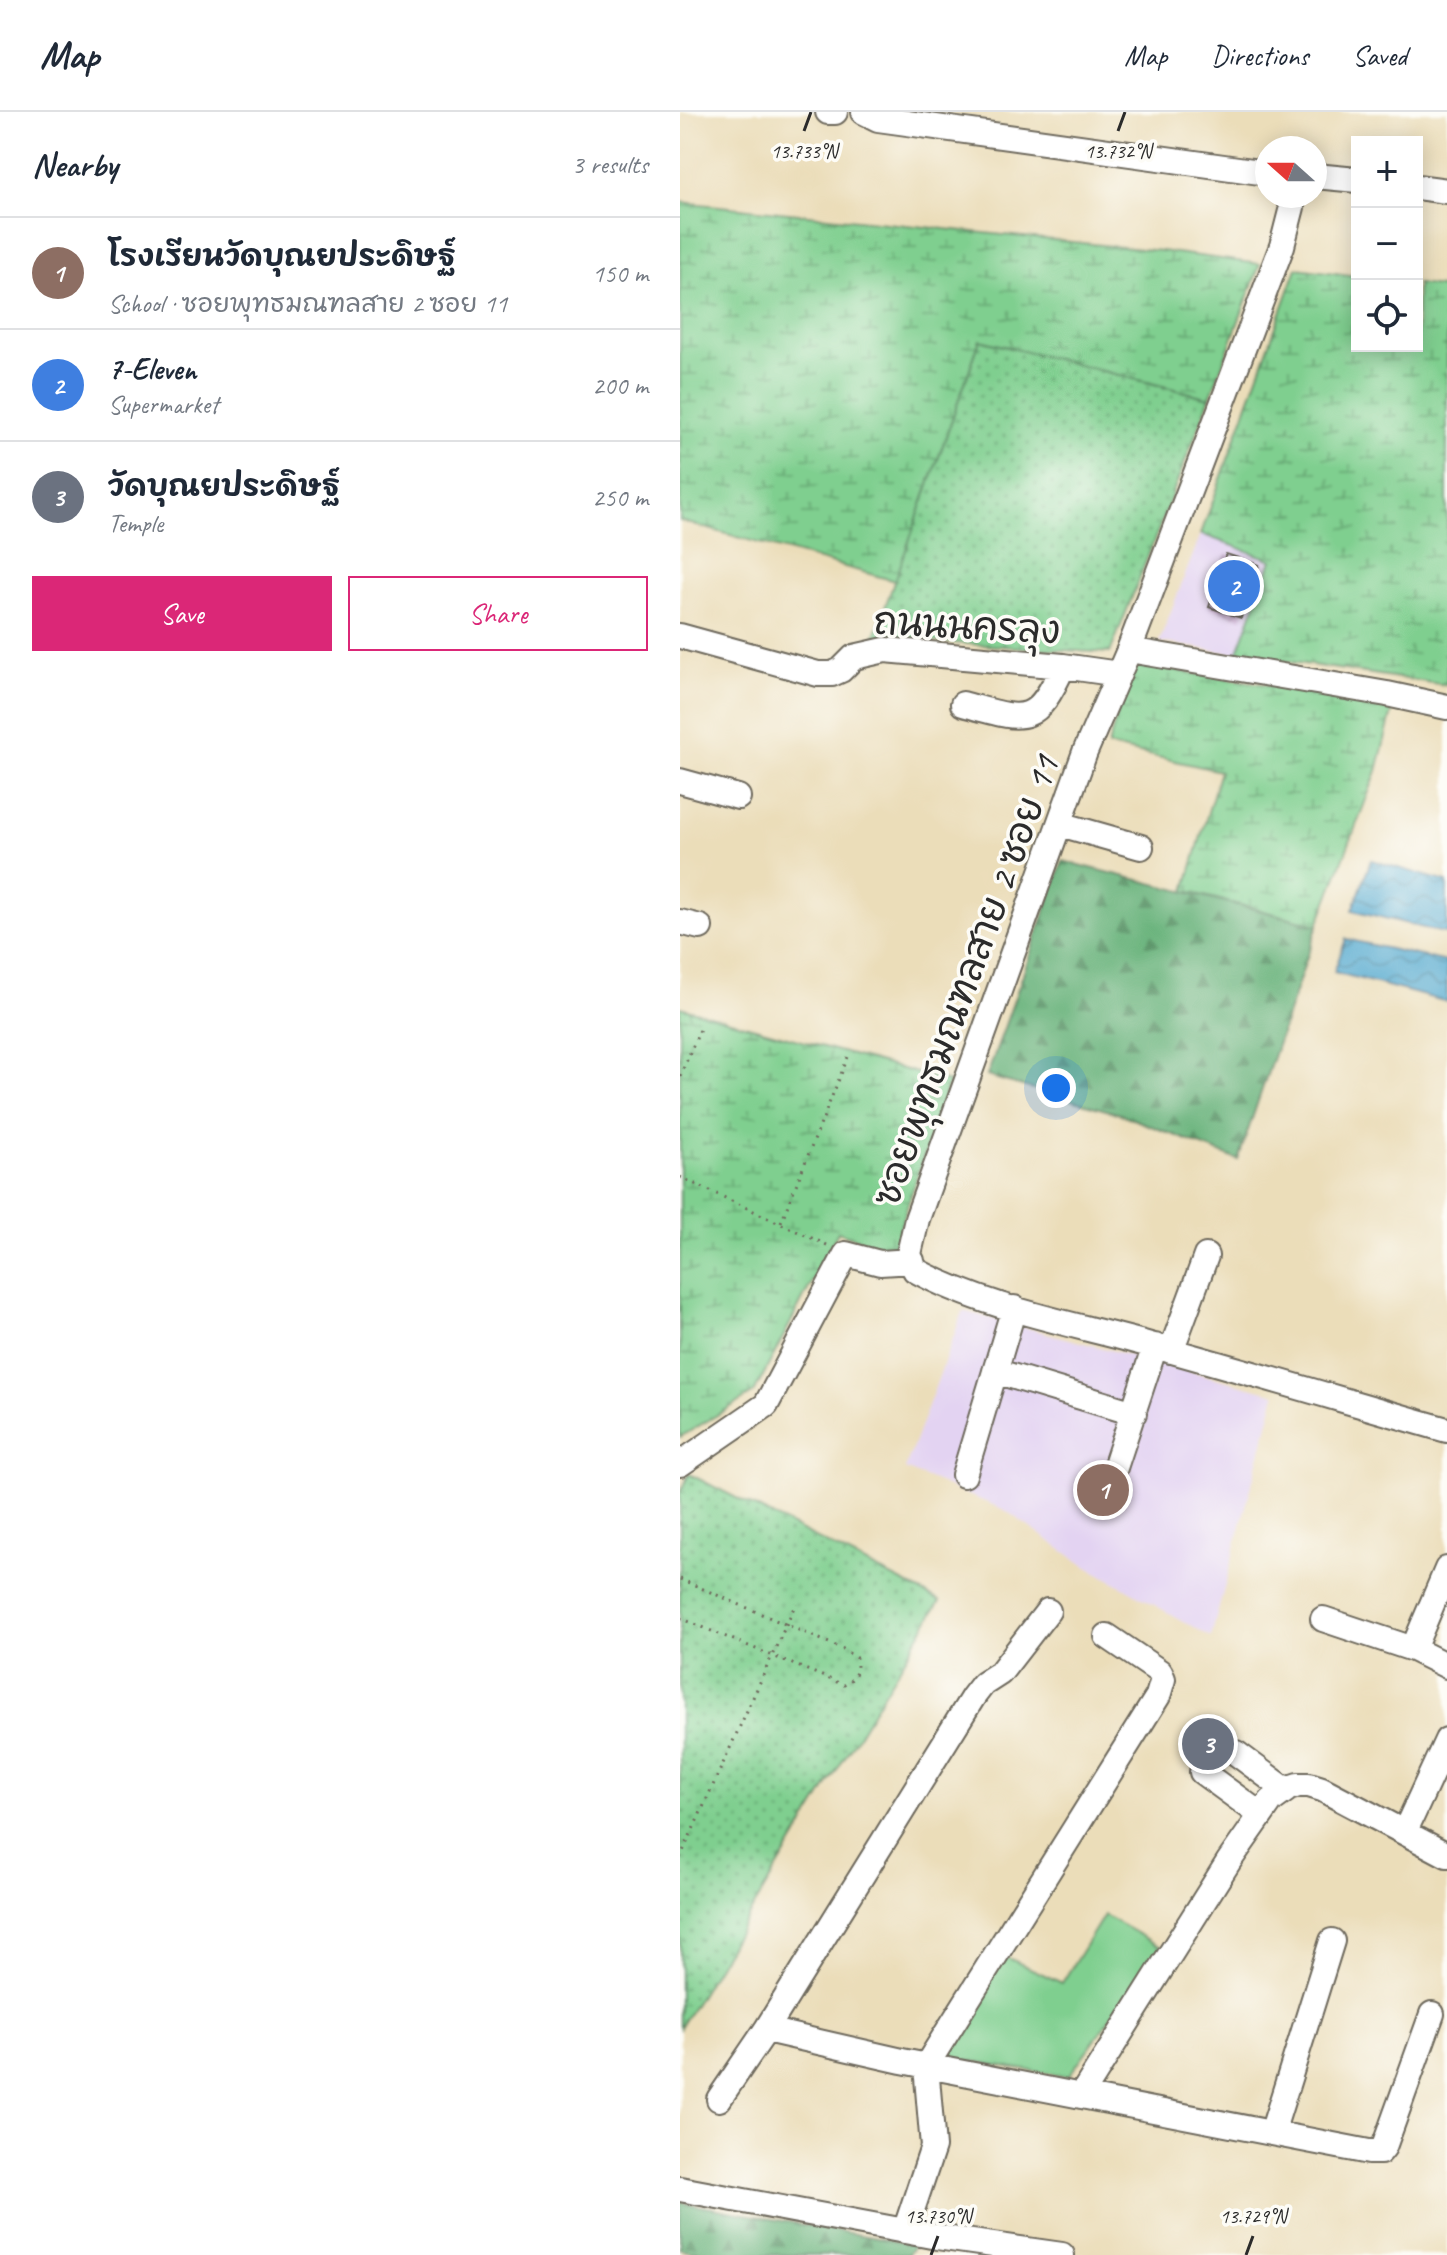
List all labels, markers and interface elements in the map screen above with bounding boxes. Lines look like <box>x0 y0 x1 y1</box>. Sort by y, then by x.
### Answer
text: Map <box>40 32 99 79</box>
text: Map <box>1124 38 1167 73</box>
text: Directions <box>1211 38 1309 73</box>
text: Saved <box>1353 38 1407 73</box>
north arrow <box>1255 136 1327 208</box>
map controls <box>1351 136 1423 352</box>
button: + <box>1351 136 1423 208</box>
text: 13.733°N <box>771 139 840 164</box>
text: 13.732°N <box>1085 139 1154 164</box>
text: Nearby <box>32 143 118 186</box>
text: 3 results <box>572 148 648 181</box>
button: − <box>1351 208 1423 280</box>
text: โรงเรียนวัดบุณยประดิษฐ์ <box>108 237 456 275</box>
text: 1 <box>52 257 64 290</box>
text: 150 m <box>592 257 648 290</box>
button: locate <box>1351 280 1423 352</box>
text: School · ซอยพุทธมณฑลสาย 2 ซอย 11 <box>108 287 507 320</box>
text: 7-Eleven <box>108 350 196 388</box>
text: 2 <box>52 369 64 402</box>
text: 200 m <box>592 369 648 402</box>
text: Supermarket <box>108 388 219 421</box>
text: วัดบุณยประดิษฐ์ <box>108 467 340 505</box>
text: 3 <box>52 481 64 514</box>
text: 250 m <box>592 481 648 514</box>
text: Temple <box>108 507 163 540</box>
pin: 2 <box>1208 556 1260 616</box>
button: Save <box>32 576 332 651</box>
button: Share <box>348 576 648 651</box>
street label: ถนนนครลุง <box>872 598 1061 658</box>
street label: ซอยพุทธมณฑลสาย 2 ซอย 11 <box>862 747 1074 1214</box>
your location <box>1036 1068 1076 1108</box>
pin: 1 <box>1077 1460 1129 1520</box>
pin: 3 <box>1182 1714 1234 1774</box>
text: 13.730°N <box>905 2204 974 2229</box>
text: 13.729°N <box>1220 2204 1289 2229</box>

